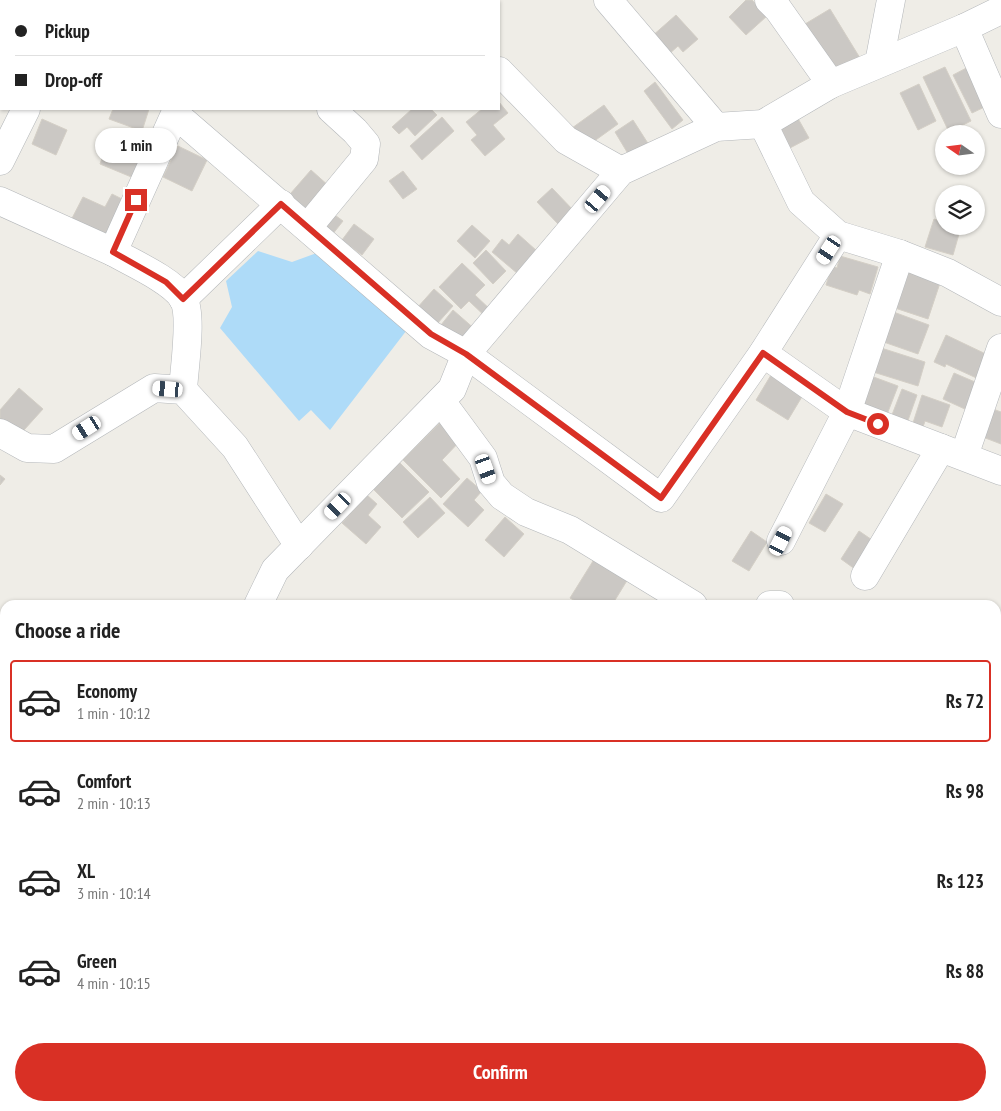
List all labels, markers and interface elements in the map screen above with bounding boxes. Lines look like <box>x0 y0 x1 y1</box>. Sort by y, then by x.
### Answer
text: Pickup <box>45 19 90 43</box>
text: Drop-off <box>45 68 102 92</box>
north arrow <box>935 125 985 175</box>
map controls <box>935 125 985 235</box>
callout: 1 min <box>95 128 177 162</box>
text: 1 min <box>120 135 152 155</box>
car <box>582 183 613 215</box>
button: layers <box>935 185 985 235</box>
route end <box>125 189 147 211</box>
car <box>814 233 843 267</box>
car <box>152 380 183 398</box>
route start <box>867 413 889 435</box>
car <box>70 414 103 442</box>
car <box>473 452 498 486</box>
car <box>322 490 353 522</box>
car <box>767 524 794 558</box>
text: Choose a ride <box>15 616 120 644</box>
icon: car <box>17 679 62 724</box>
text: Economy <box>77 679 137 703</box>
text: Rs 72 <box>946 689 984 713</box>
text: 1 min · 10:12 <box>77 703 151 723</box>
icon: car <box>17 769 62 814</box>
text: Comfort <box>77 769 131 793</box>
text: Rs 98 <box>946 779 984 803</box>
text: 2 min · 10:13 <box>77 793 151 813</box>
icon: car <box>17 859 62 904</box>
text: XL <box>77 859 95 883</box>
text: Rs 123 <box>937 869 984 893</box>
text: 3 min · 10:14 <box>77 883 151 903</box>
icon: car <box>17 949 62 994</box>
text: Green <box>77 949 117 973</box>
text: Rs 88 <box>946 959 984 983</box>
text: 4 min · 10:15 <box>77 973 151 993</box>
button: Confirm <box>15 1043 986 1101</box>

